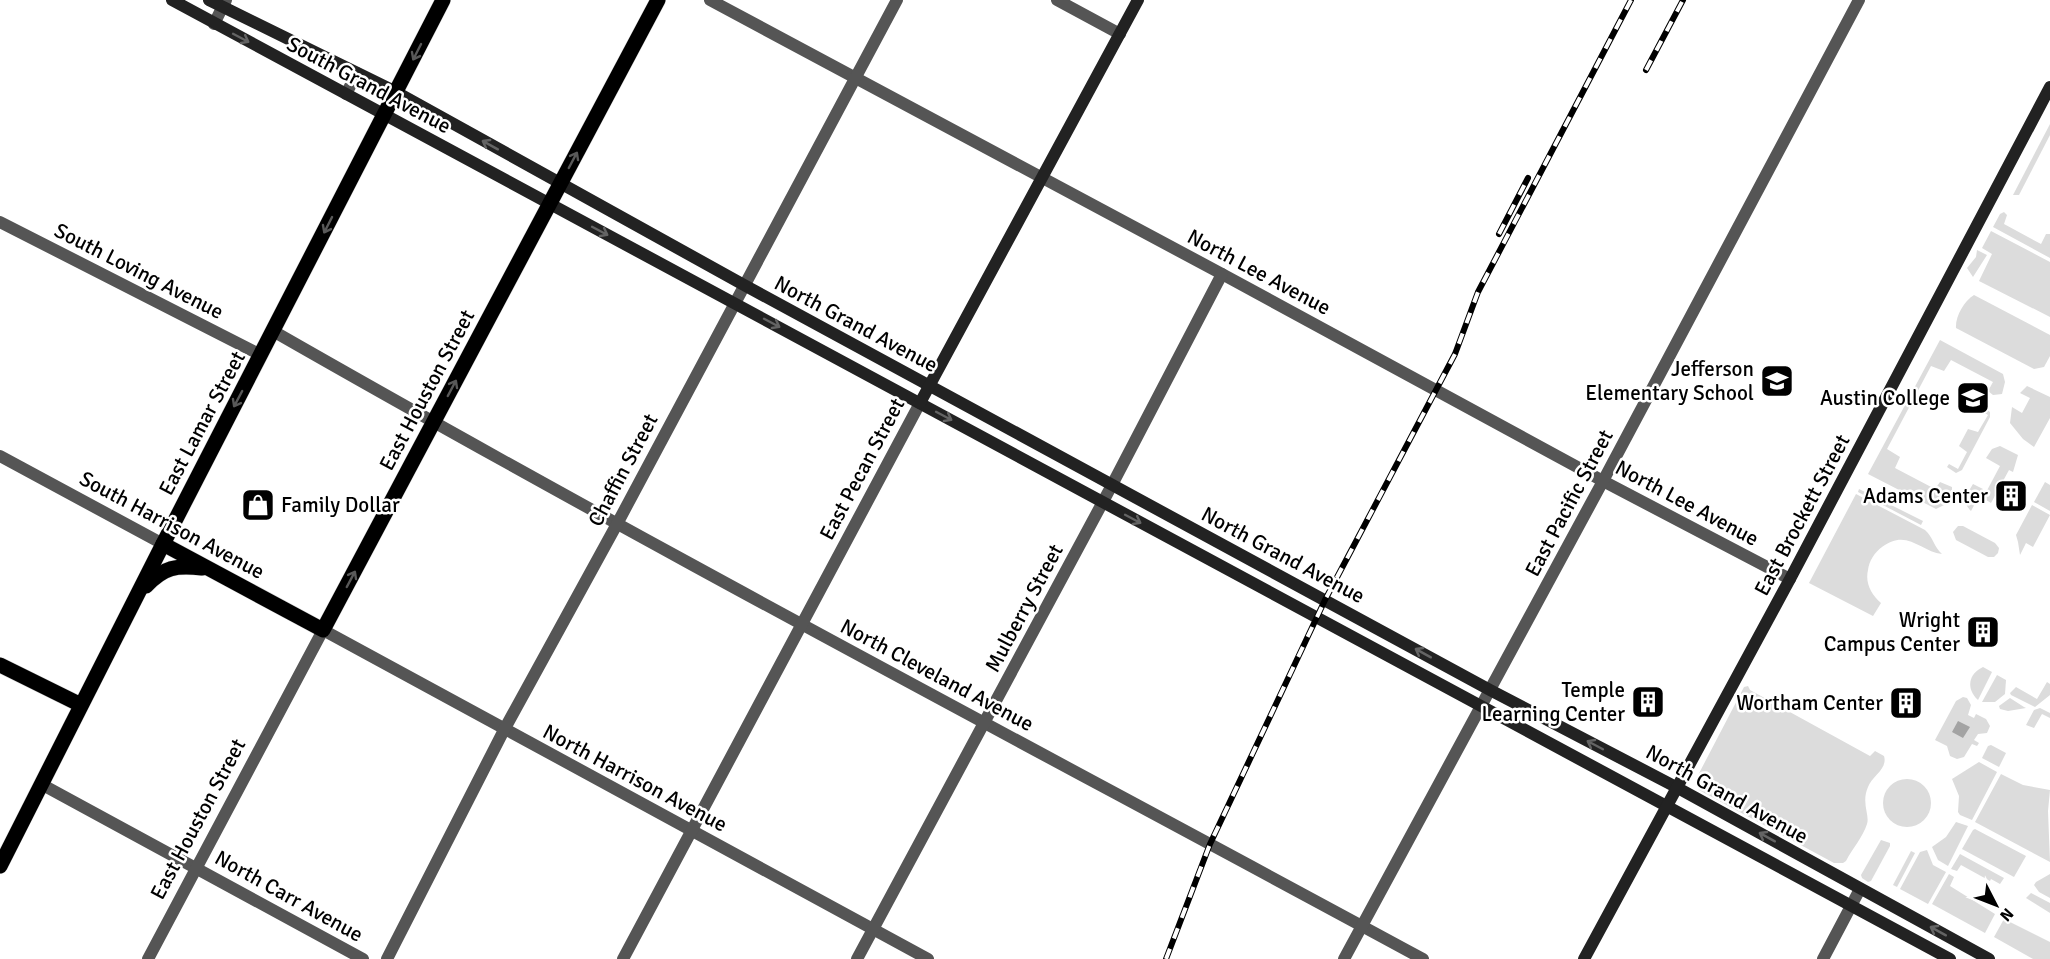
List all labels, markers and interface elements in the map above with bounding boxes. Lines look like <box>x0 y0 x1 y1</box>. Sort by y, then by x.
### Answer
street label: South Grand Avenue <box>283 31 455 139</box>
one-way arrow <box>232 33 250 44</box>
one-way arrow <box>411 43 423 60</box>
one-way arrow <box>482 139 499 151</box>
one-way arrow <box>567 151 579 169</box>
one-way arrow <box>321 216 333 234</box>
street label: South Loving Avenue <box>50 217 228 325</box>
street label: North Lee Avenue <box>1183 223 1335 321</box>
one-way arrow <box>591 225 608 237</box>
street label: North Grand Avenue <box>770 270 942 378</box>
street label: East Houston Street <box>374 305 480 475</box>
one-way arrow <box>763 317 780 329</box>
street label: East Lamar Street <box>153 347 251 499</box>
place label: Jefferson Elementary School <box>1585 356 1754 406</box>
school or university icon: Jefferson Elementary School <box>1759 363 1795 399</box>
one-way arrow <box>446 380 458 397</box>
school or university icon: Austin College <box>1955 380 1991 416</box>
place label: Austin College <box>1820 385 1950 411</box>
one-way arrow <box>232 389 243 407</box>
street label: East Pecan Street <box>814 394 910 544</box>
street label: Chaffin Street <box>582 409 664 531</box>
one-way arrow <box>934 411 952 422</box>
street label: East Pacific Street <box>1519 425 1619 581</box>
street label: East Brockett Street <box>1749 430 1855 600</box>
street label: North Lee Avenue <box>1611 454 1763 552</box>
street label: South Harrison Avenue <box>75 465 269 585</box>
building icon: Adams Center <box>1993 478 2029 514</box>
place label: Adams Center <box>1863 483 1988 509</box>
shop icon: Family Dollar <box>240 487 276 523</box>
place label: Family Dollar <box>281 492 400 518</box>
street label: North Grand Avenue <box>1197 501 1369 609</box>
one-way arrow <box>1124 514 1142 525</box>
street label: Mulberry Street <box>979 539 1069 677</box>
one-way arrow <box>346 570 357 588</box>
place label: Wright Campus Center <box>1824 607 1960 657</box>
street label: North Cleveland Avenue <box>836 613 1038 737</box>
building icon: Wright Campus Center <box>1965 614 2001 650</box>
one-way arrow <box>1415 647 1432 659</box>
place label: Temple Learning Center <box>1481 677 1625 727</box>
building icon: Temple Learning Center <box>1630 684 1666 720</box>
building icon: Wortham Center <box>1888 685 1924 721</box>
place label: Wortham Center <box>1736 690 1883 716</box>
street label: North Harrison Avenue <box>538 718 732 838</box>
street label: East Houston Street <box>145 734 251 904</box>
one-way arrow <box>1587 739 1604 751</box>
street label: North Grand Avenue <box>1641 739 1813 849</box>
one-way arrow <box>1759 831 1776 843</box>
street label: North Carr Avenue <box>210 844 368 948</box>
north arrow <box>1966 875 2026 935</box>
text: N <box>1995 904 2018 925</box>
one-way arrow <box>1929 925 1947 936</box>

